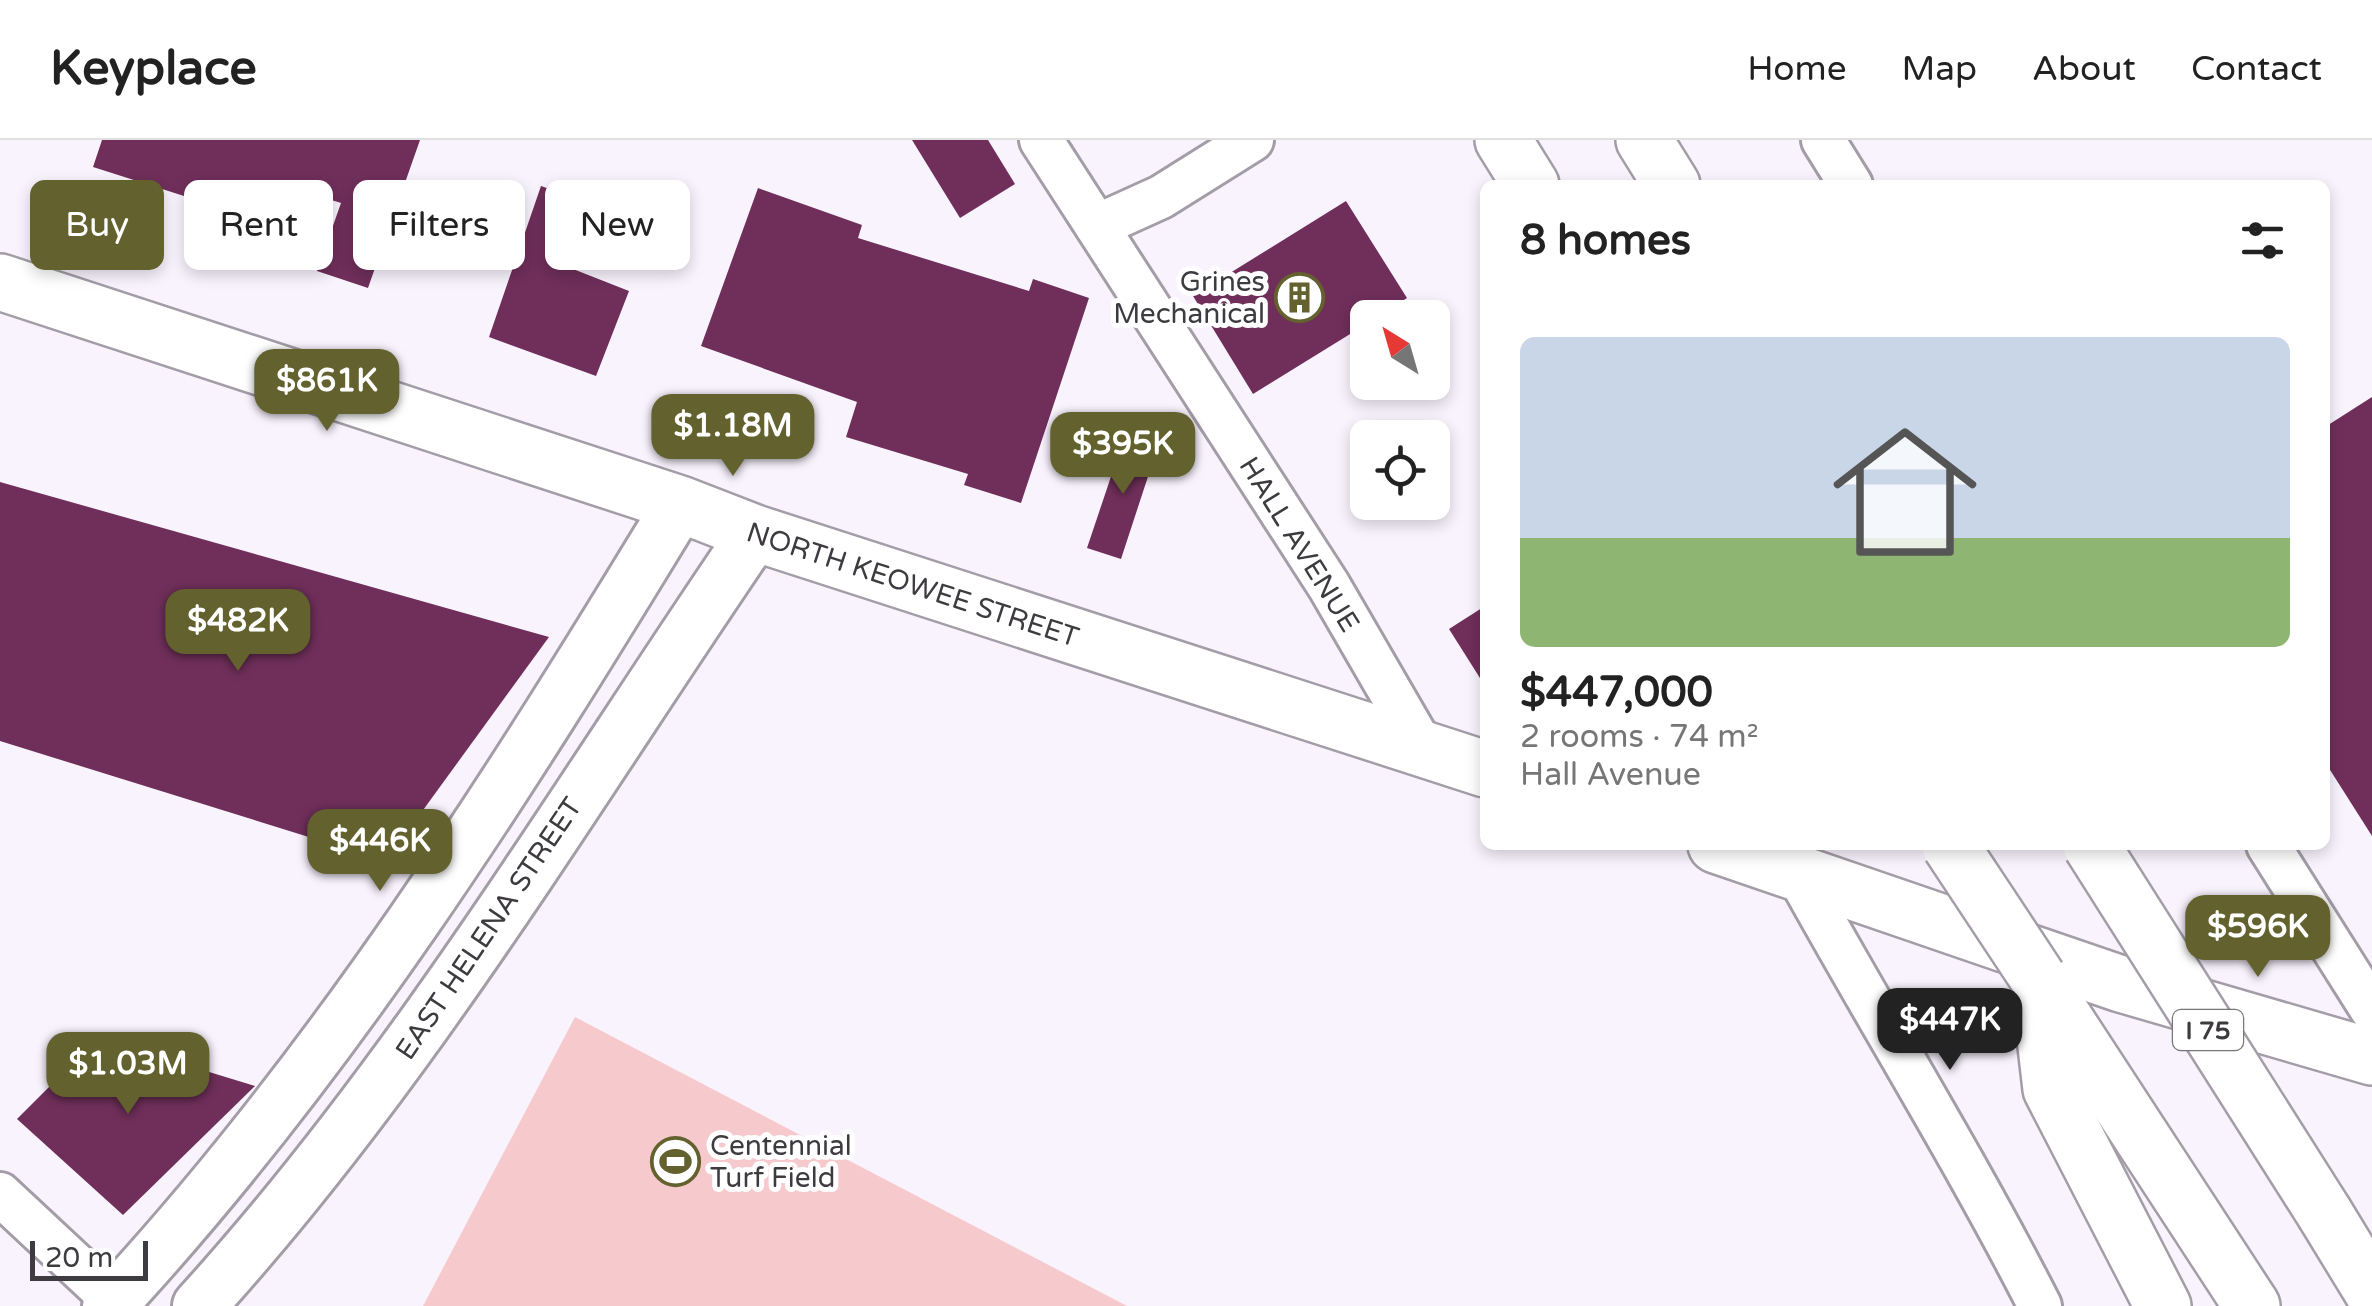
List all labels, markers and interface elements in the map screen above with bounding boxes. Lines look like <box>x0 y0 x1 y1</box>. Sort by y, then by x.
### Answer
text: Keyplace <box>50 40 257 98</box>
text: Home <box>1747 48 1846 90</box>
text: Map <box>1901 48 1977 90</box>
text: About <box>2032 48 2136 90</box>
text: Contact <box>2191 48 2322 90</box>
chip: Buy <box>30 180 164 270</box>
chip: Rent <box>184 180 333 270</box>
chip: Filters <box>353 180 525 270</box>
chip: New <box>545 180 690 270</box>
icon: filters <box>2235 213 2290 268</box>
text: 8 homes <box>1520 215 1691 266</box>
place label: Grines Mechanical <box>1113 265 1265 331</box>
building icon: Grines Mechanical <box>1274 271 1326 323</box>
north arrow <box>1350 300 1450 400</box>
map controls <box>1350 300 1450 520</box>
pin: $861K <box>257 349 397 434</box>
text: $861K <box>276 362 378 400</box>
pin: $1.18M <box>652 394 814 479</box>
icon: home <box>1815 402 1995 582</box>
text: $1.18M <box>673 407 793 445</box>
pin: $395K <box>1053 412 1193 497</box>
button: locate <box>1350 420 1450 520</box>
text: $395K <box>1072 425 1174 463</box>
street label: HALL AVENUE <box>1232 451 1367 638</box>
street label: NORTH KEOWEE STREET <box>742 515 1083 655</box>
pin: $482K <box>168 589 308 674</box>
text: $482K <box>187 602 289 640</box>
text: $447,000 <box>1520 667 1713 718</box>
text: 2 rooms · 74 m² <box>1520 718 1759 756</box>
text: Hall Avenue <box>1520 756 1701 794</box>
street label: EAST HELENA STREET <box>388 791 589 1066</box>
pin: $446K <box>310 809 450 894</box>
text: $446K <box>329 822 431 860</box>
pin: $596K <box>2188 895 2328 980</box>
text: $596K <box>2207 908 2309 946</box>
pin: $447K <box>1880 988 2020 1073</box>
text: $447K <box>1899 1001 2001 1039</box>
road number: I 75 <box>2173 1010 2243 1050</box>
pin: $1.03M <box>47 1032 209 1117</box>
text: $1.03M <box>68 1045 188 1083</box>
place label: Centennial Turf Field <box>710 1129 852 1195</box>
sports icon: Centennial Turf Field <box>649 1135 701 1187</box>
scale bar <box>30 1236 148 1280</box>
text: 20 m <box>45 1241 113 1275</box>

